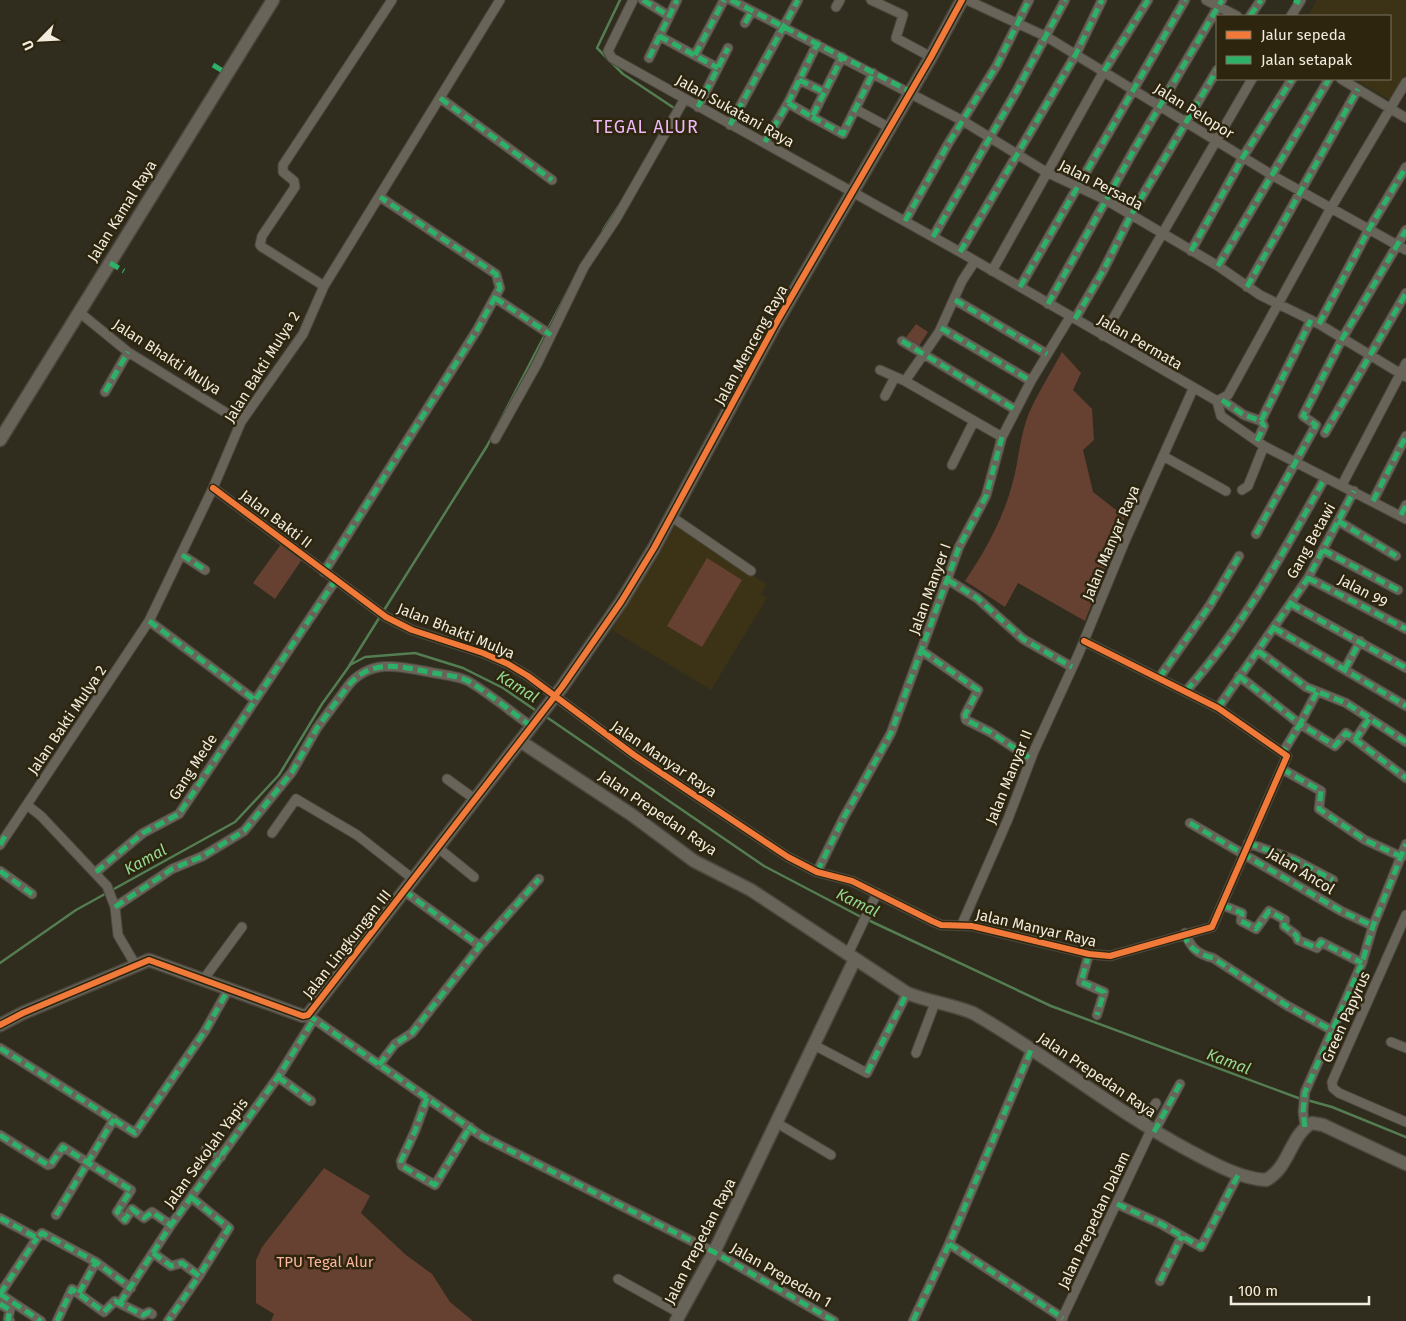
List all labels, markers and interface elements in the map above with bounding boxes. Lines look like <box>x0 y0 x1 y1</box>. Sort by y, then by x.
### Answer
north arrow <box>15 15 65 65</box>
legend <box>1216 15 1391 80</box>
text: Jalur sepeda <box>1261 26 1346 44</box>
text: U <box>19 37 38 53</box>
text: Jalan setapak <box>1261 51 1352 69</box>
street label: Jalan Sukatani Raya <box>672 71 798 151</box>
street label: Jalan Pelopor <box>1151 79 1237 143</box>
district label: TEGAL ALUR <box>593 116 699 138</box>
street label: Jalan Persada <box>1056 156 1146 214</box>
street label: Jalan Kamal Raya <box>84 157 160 265</box>
street label: Jalan Menceng Raya <box>711 282 791 408</box>
street label: Jalan Bakti Mulya 2 <box>221 308 303 426</box>
street label: Jalan Permata <box>1095 311 1185 373</box>
street label: Jalan Bhakti Mulya <box>110 315 224 399</box>
street label: Jalan Manyar Raya <box>1079 483 1143 603</box>
street label: Jalan Bakti II <box>237 486 315 552</box>
street label: Gang Betawi <box>1283 500 1339 582</box>
street label: Jalan Manyer I <box>905 541 955 637</box>
street label: Jalan 99 <box>1335 570 1391 612</box>
street label: Jalan Bhakti Mulya <box>395 599 517 663</box>
street label: Jalan Bakti Mulya 2 <box>24 662 110 778</box>
water label: Kamal <box>493 666 542 707</box>
street label: Jalan Manyar Raya <box>608 717 720 801</box>
street label: Jalan Manyar II <box>982 727 1036 827</box>
street label: Gang Mede <box>165 731 221 803</box>
street label: Jalan Prepedan Raya <box>595 767 721 859</box>
water label: Kamal <box>121 840 170 879</box>
street label: Jalan Ancol <box>1264 844 1338 898</box>
water label: Kamal <box>833 884 882 921</box>
street label: Jalan Lingkungan III <box>299 886 395 1002</box>
street label: Jalan Manyar Raya <box>974 905 1098 951</box>
street label: Green Papyrus <box>1318 969 1374 1065</box>
street label: Jalan Prepedan Raya <box>1034 1029 1160 1121</box>
water label: Kamal <box>1204 1044 1253 1078</box>
street label: Jalan Sekolah Yapis <box>160 1095 252 1211</box>
street label: Jalan Prepedan Dalam <box>1054 1148 1134 1292</box>
street label: Jalan Prepedan Raya <box>660 1175 740 1307</box>
street label: Jalan Prepedan 1 <box>727 1239 835 1311</box>
park label: TPU Tegal Alur <box>277 1253 374 1271</box>
scale bar <box>1231 1274 1368 1306</box>
text: 100 m <box>1238 1282 1278 1300</box>

